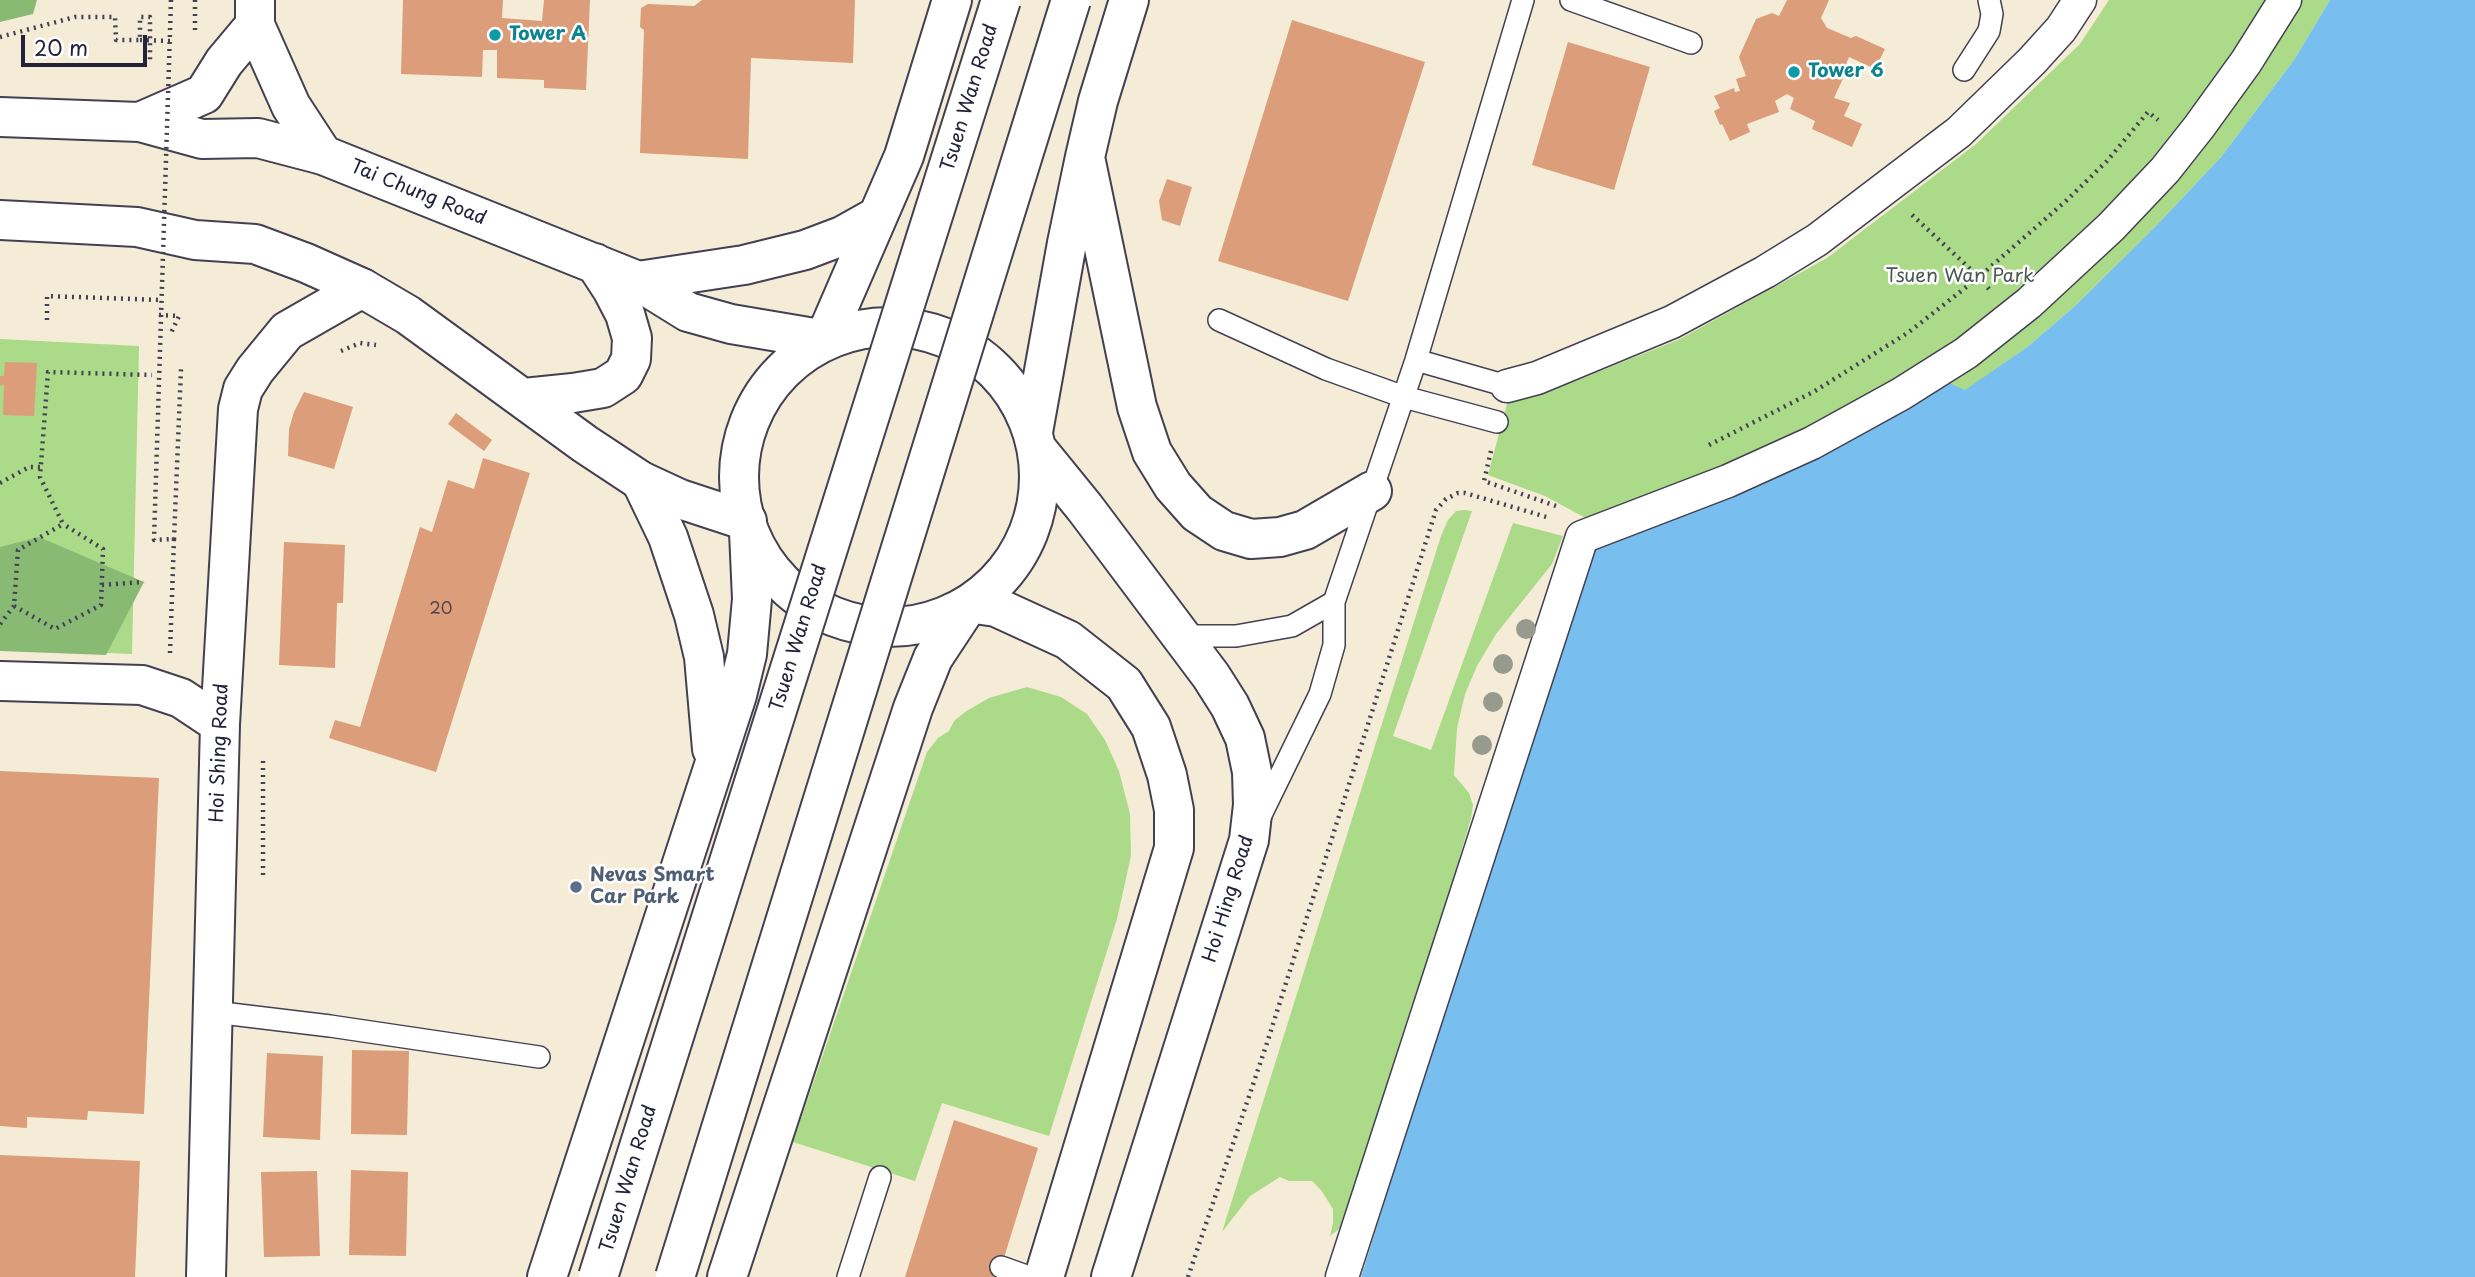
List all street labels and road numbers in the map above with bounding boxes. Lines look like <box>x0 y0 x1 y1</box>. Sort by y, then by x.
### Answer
street label: Tsuen Wan Road <box>937 22 1003 174</box>
street label: Tai Chung Road <box>347 155 489 231</box>
street label: Tsuen Wan Road <box>766 562 832 714</box>
street label: Hoi Shing Road <box>206 683 234 823</box>
street label: Hoi Hing Road <box>1199 833 1259 965</box>
street label: Tsuen Wan Road <box>596 1103 662 1255</box>

